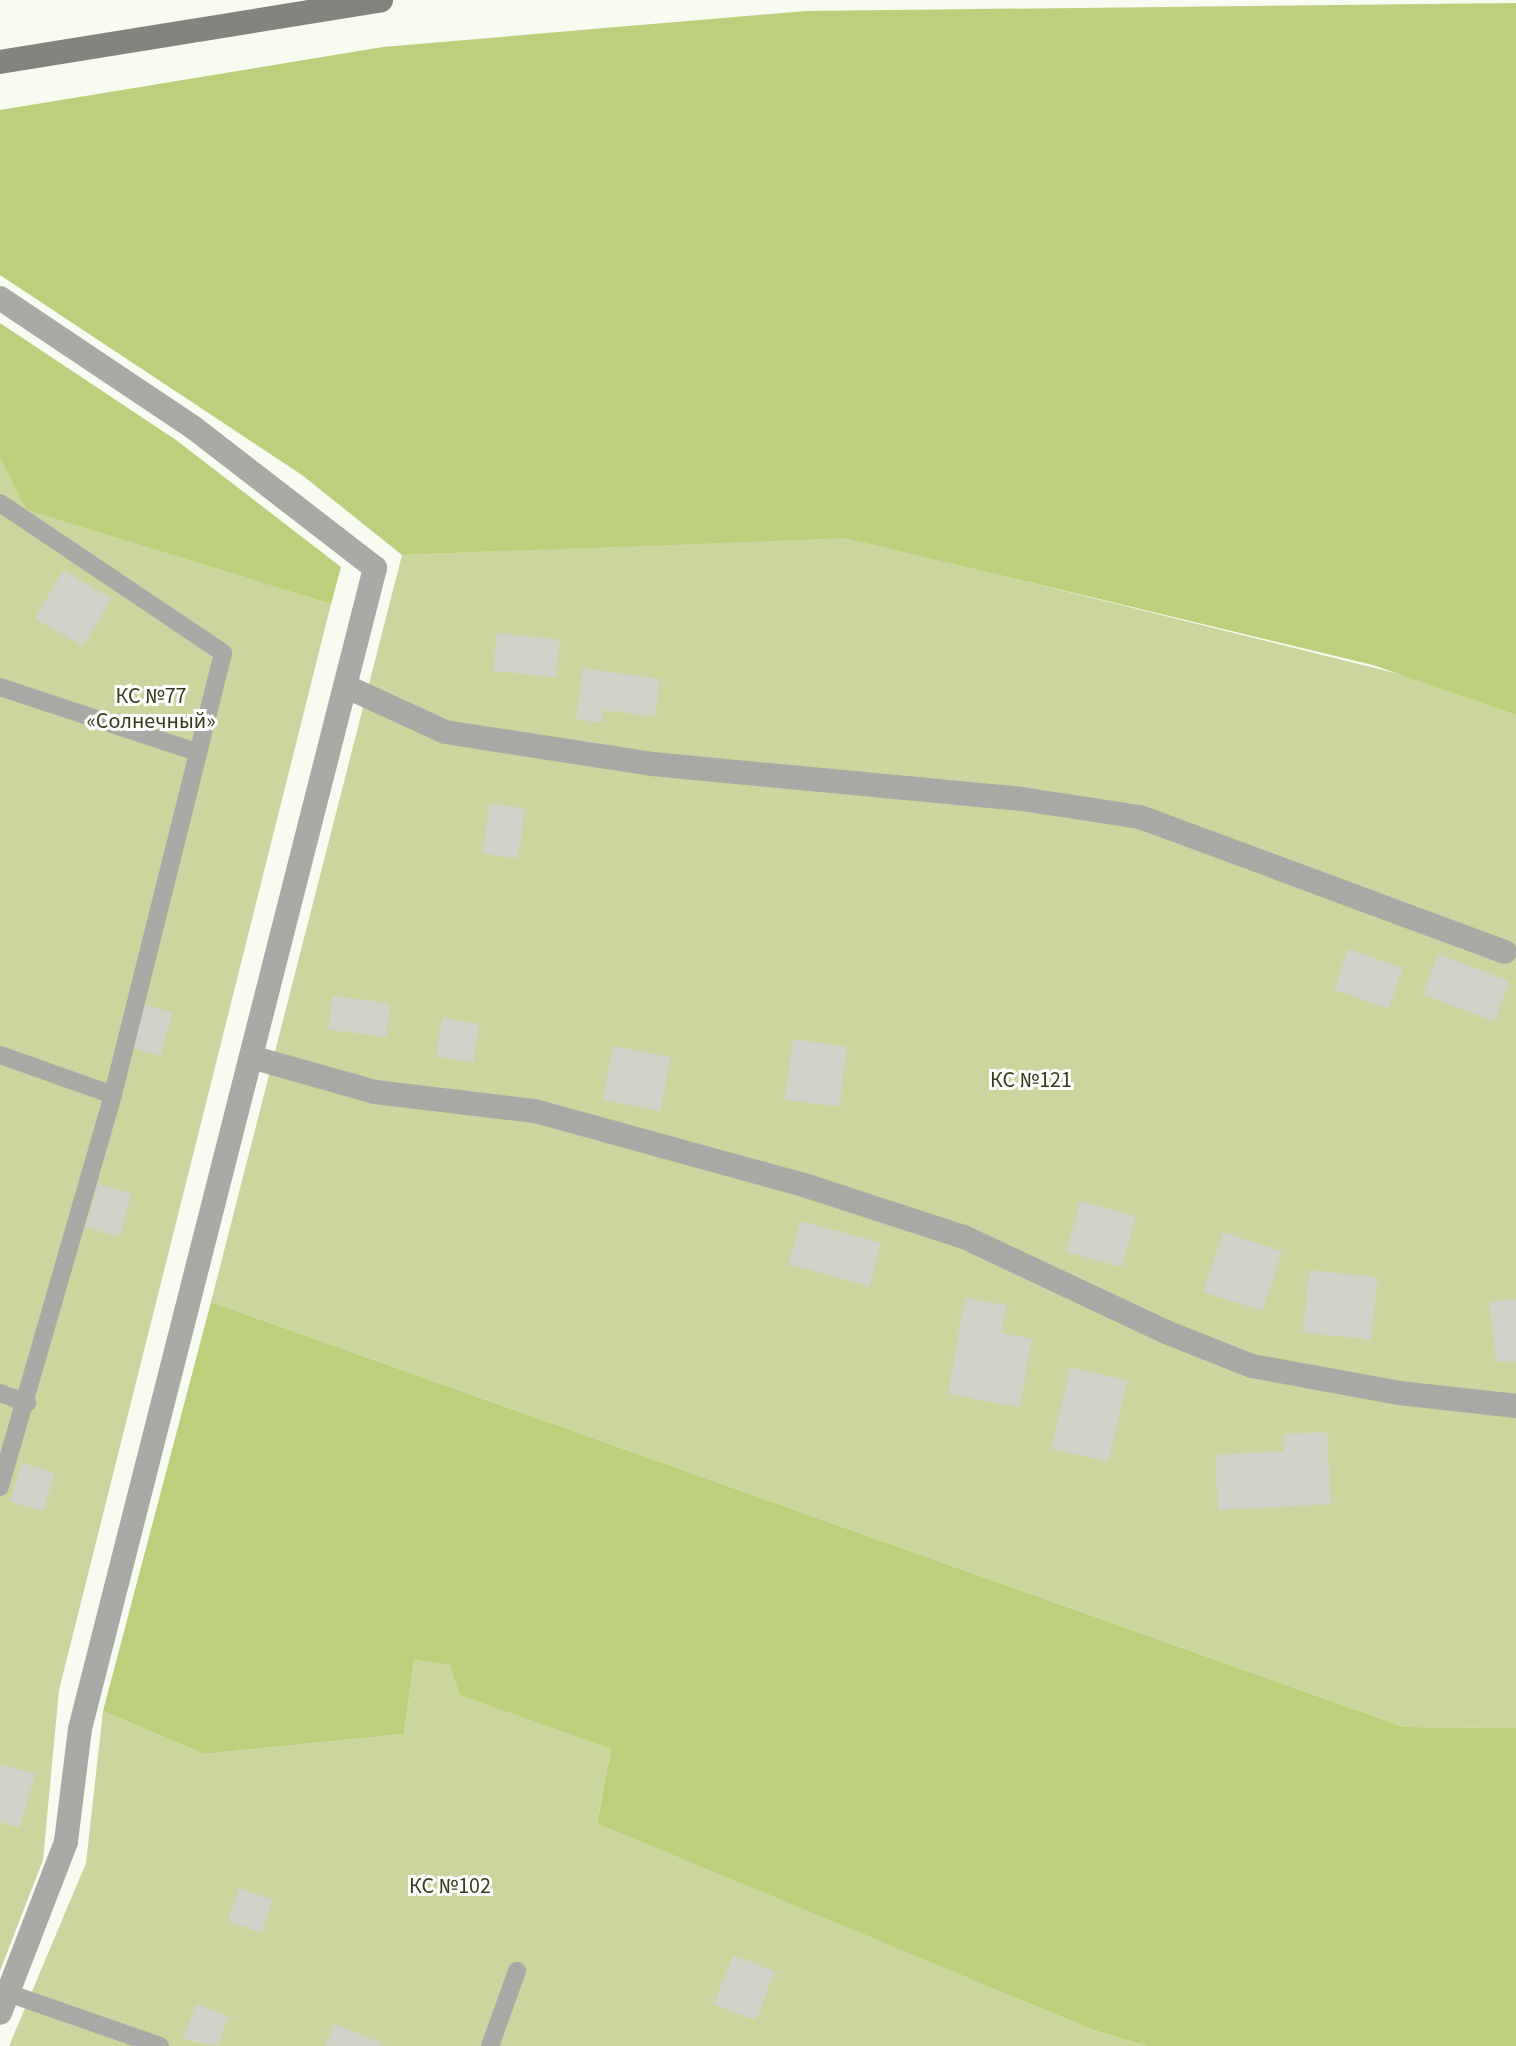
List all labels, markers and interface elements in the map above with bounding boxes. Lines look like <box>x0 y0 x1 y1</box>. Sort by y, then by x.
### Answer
park label: КС №77 «Солнечный» <box>86 683 216 734</box>
park label: КС №121 <box>990 1068 1072 1094</box>
park label: КС №102 <box>409 1874 491 1900</box>

